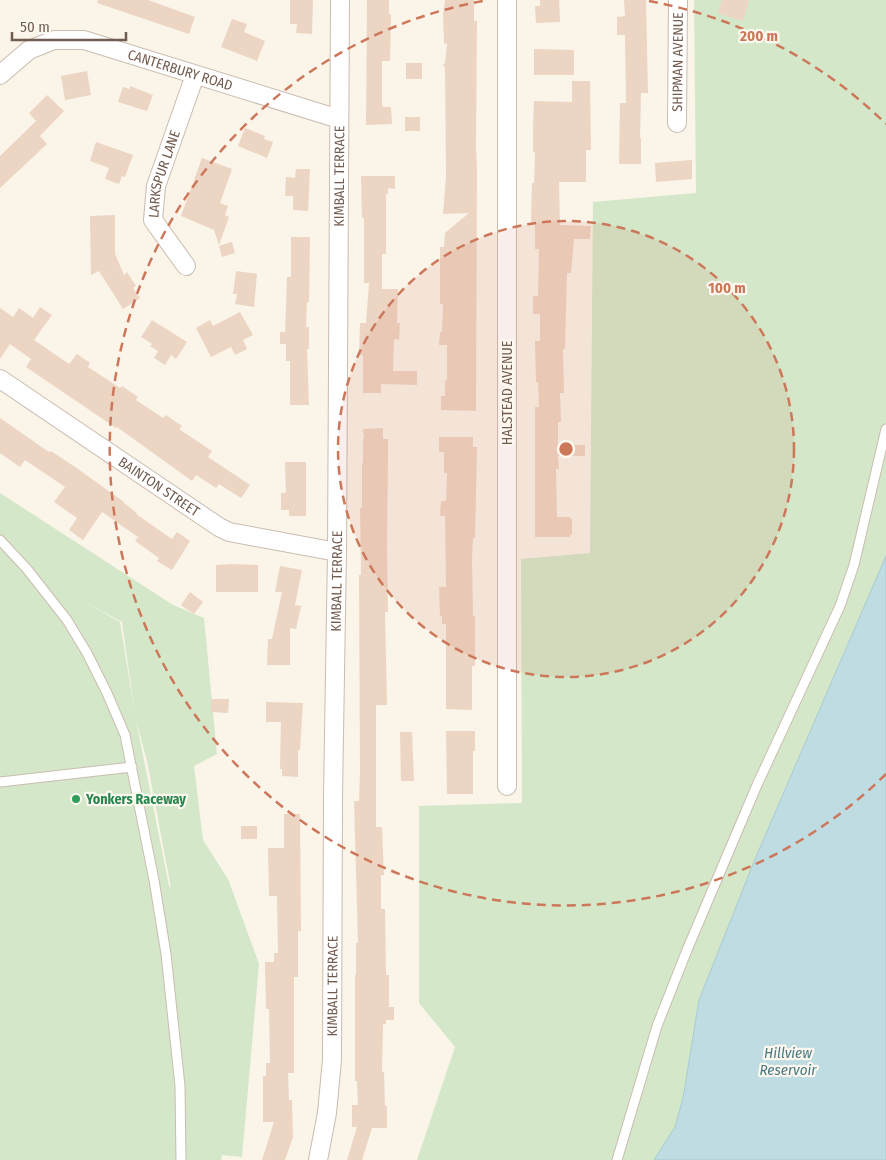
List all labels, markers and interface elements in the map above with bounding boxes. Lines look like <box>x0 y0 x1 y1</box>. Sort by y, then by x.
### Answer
scale bar <box>12 10 126 42</box>
street label: SHIPMAN AVENUE <box>669 12 687 112</box>
text: 50 m <box>20 18 50 36</box>
text: 200 m <box>739 27 778 45</box>
street label: CANTERBURY ROAD <box>126 46 235 95</box>
street label: KIMBALL TERRACE <box>331 125 348 227</box>
street label: LARKSPUR LANE <box>145 128 184 219</box>
text: 100 m <box>708 279 746 297</box>
street label: HALSTEAD AVENUE <box>499 340 516 445</box>
centre of rings <box>557 440 575 458</box>
street label: BAINTON STREET <box>115 454 203 521</box>
street label: KIMBALL TERRACE <box>328 530 346 632</box>
place label: Yonkers Raceway <box>85 791 186 808</box>
marker: Yonkers Raceway <box>70 793 82 805</box>
street label: KIMBALL TERRACE <box>324 935 341 1037</box>
water label: Hillview Reservoir <box>759 1044 817 1079</box>

